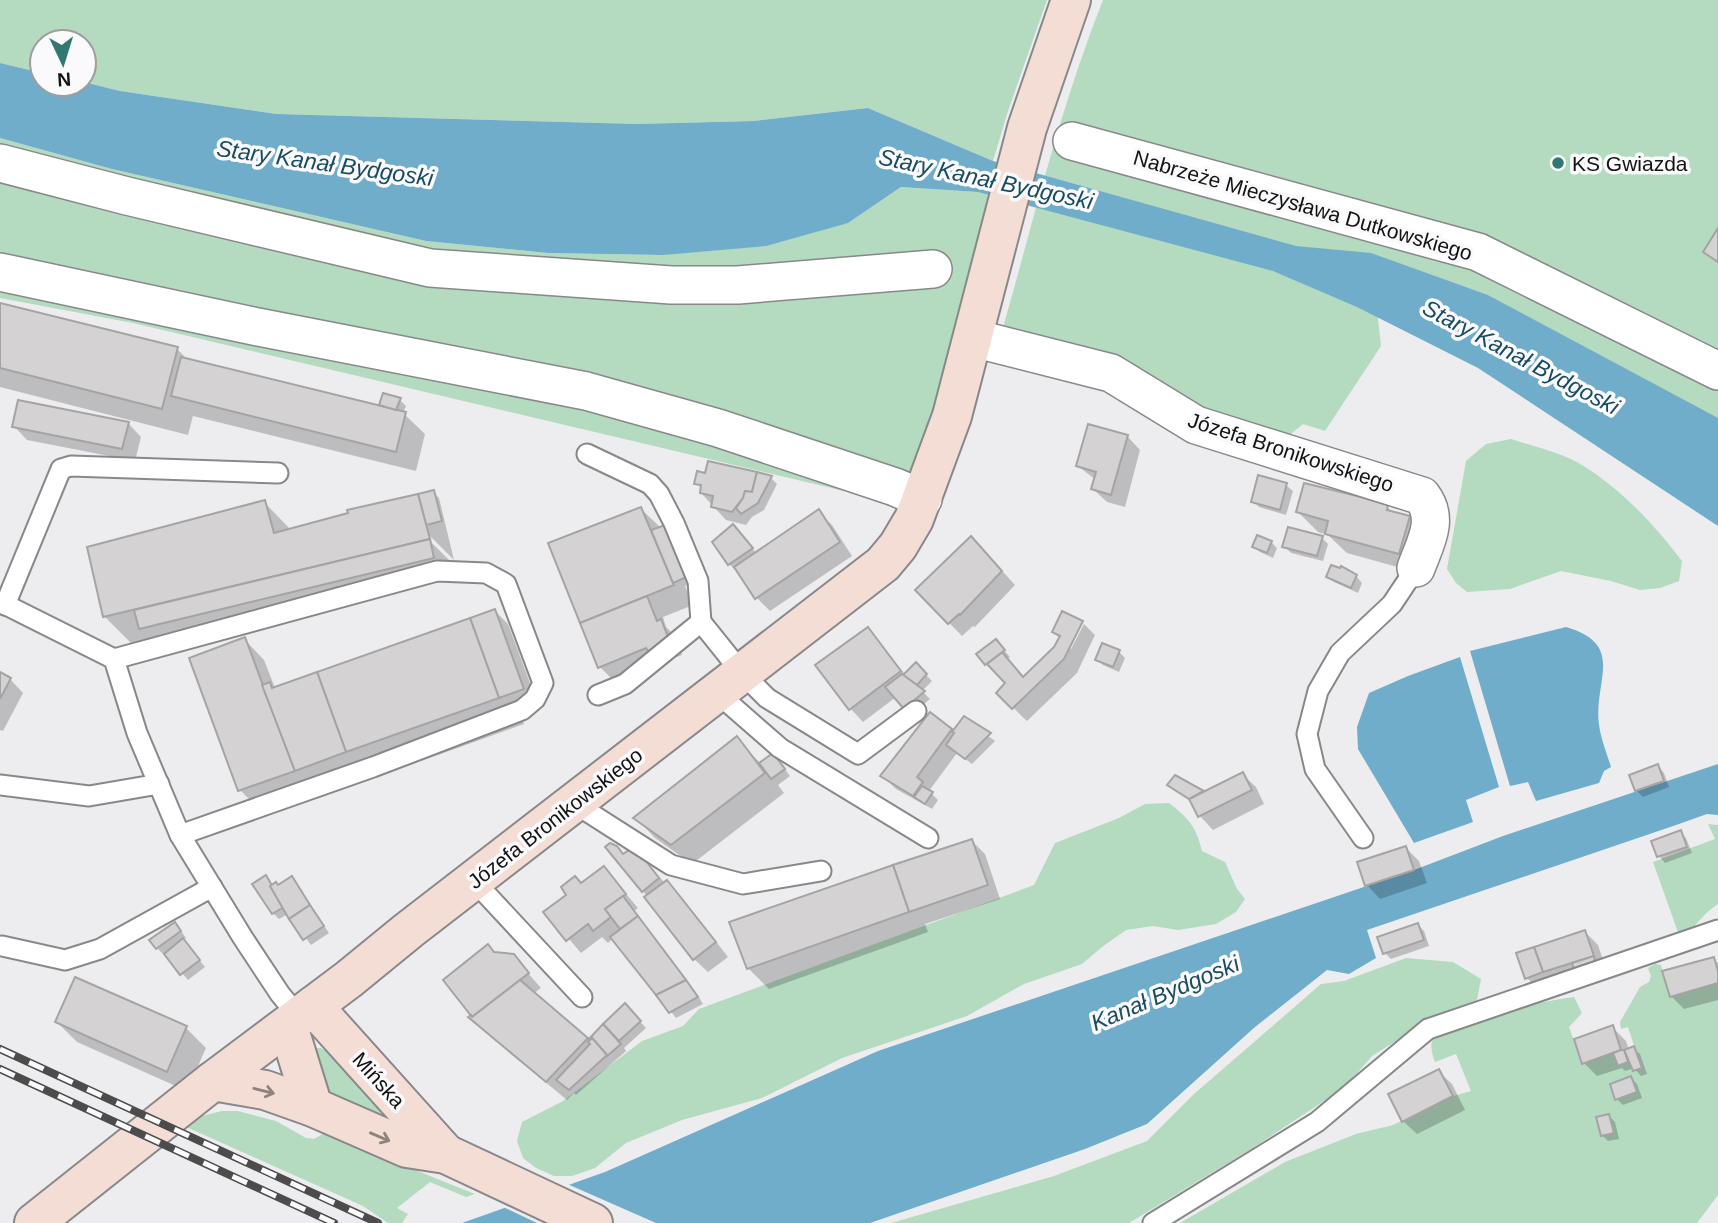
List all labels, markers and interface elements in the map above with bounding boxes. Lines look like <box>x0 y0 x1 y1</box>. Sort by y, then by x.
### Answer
north arrow <box>28 28 98 98</box>
text: N <box>57 69 72 90</box>
water label: Stary Kanał Bydgoski <box>215 135 436 191</box>
water label: Stary Kanał Bydgoski <box>876 144 1096 215</box>
street label: Nabrzeże Mieczysława Dutkowskiego <box>1131 146 1475 264</box>
place label: KS Gwiazda <box>1572 152 1688 175</box>
marker: KS Gwiazda <box>1550 155 1566 171</box>
water label: Stary Kanał Bydgoski <box>1418 294 1624 420</box>
street label: Józefa Bronikowskiego <box>1185 408 1397 496</box>
street label: Józefa Bronikowskiego <box>463 743 647 893</box>
water label: Kanał Bydgoski <box>1087 950 1244 1036</box>
street label: Mińska <box>348 1048 410 1113</box>
one-way arrow <box>252 1084 275 1098</box>
one-way arrow <box>369 1131 391 1144</box>

